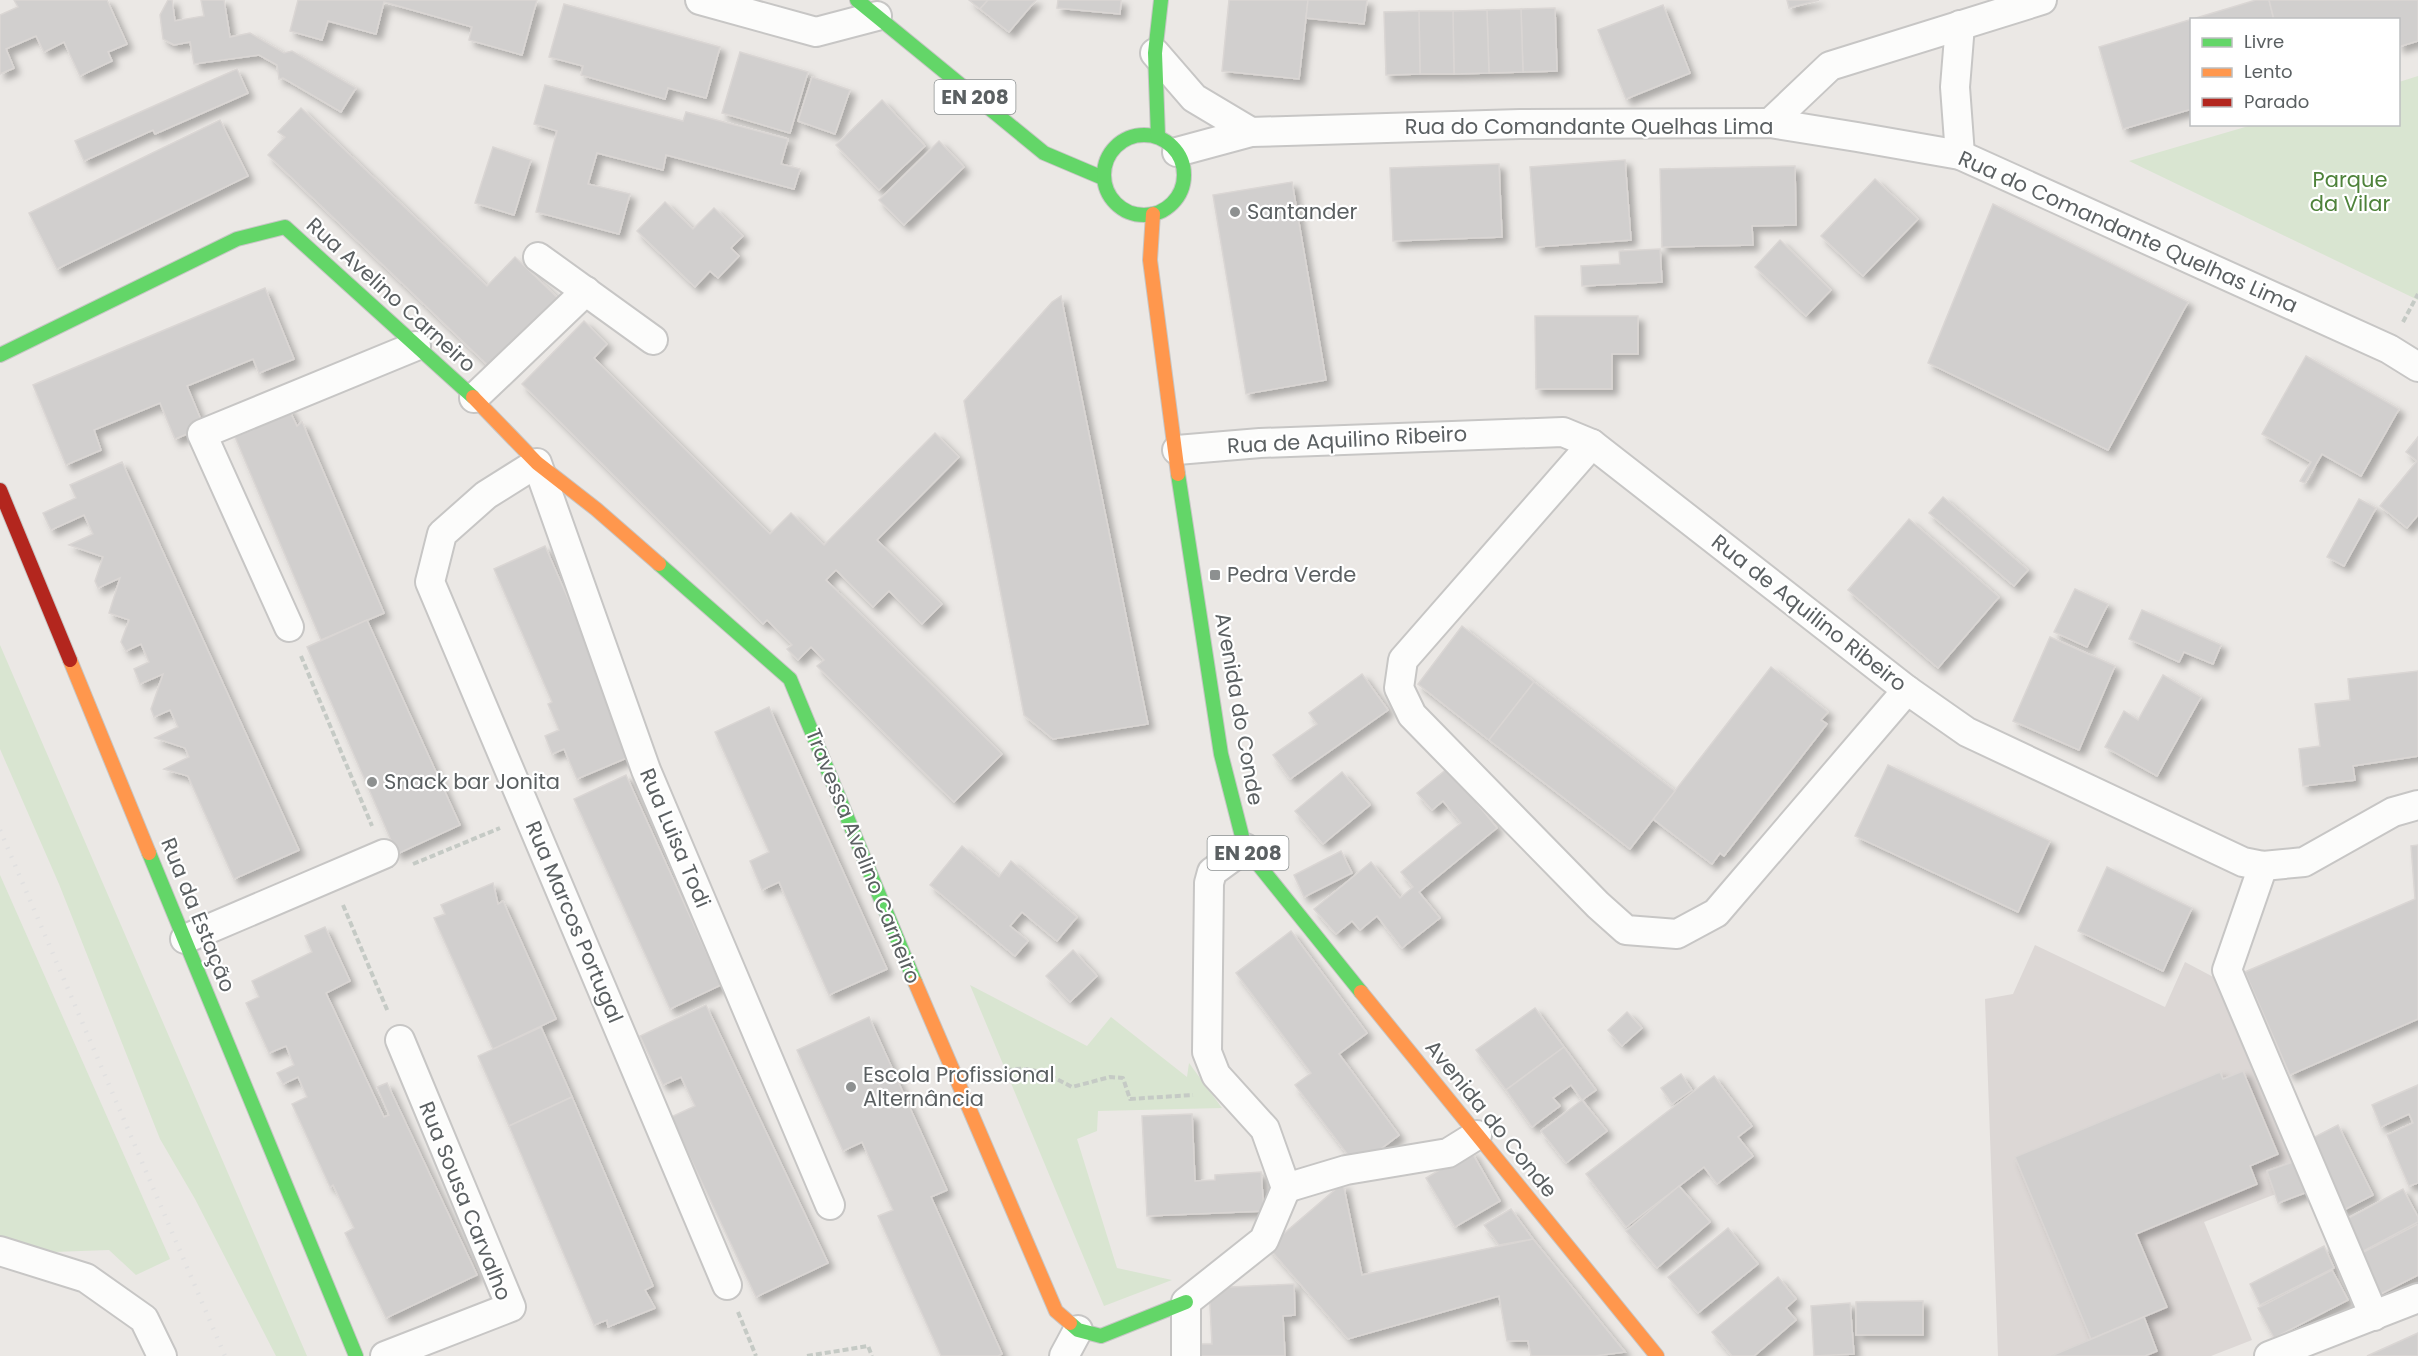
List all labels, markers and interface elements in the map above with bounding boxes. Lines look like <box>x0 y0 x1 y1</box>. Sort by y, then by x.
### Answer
legend <box>2190 18 2400 126</box>
text: Livre <box>2244 29 2284 54</box>
text: Lento <box>2244 59 2293 84</box>
road number: EN 208 <box>934 80 1016 114</box>
text: Parado <box>2244 89 2309 114</box>
street label: Rua do Comandante Quelhas Lima <box>1405 112 1773 141</box>
street label: Rua do Comandante Quelhas Lima <box>1954 143 2303 320</box>
park label: Parque da Vilar <box>2310 165 2390 218</box>
place label: Santander <box>1247 197 1357 226</box>
marker: Santander <box>1228 205 1242 219</box>
street label: Rua Avelino Carneiro <box>300 211 482 379</box>
street label: Rua de Aquilino Ribeiro <box>1226 419 1468 460</box>
street label: Rua de Aquilino Ribeiro <box>1706 527 1913 698</box>
place label: Pedra Verde <box>1227 560 1356 589</box>
marker: Pedra Verde <box>1208 568 1222 582</box>
street label: Avenida do Conde <box>1208 610 1271 808</box>
street label: Travessa Avelino Carneiro <box>799 724 928 988</box>
street label: Rua Luisa Todi <box>633 764 718 912</box>
place label: Snack bar Jonita <box>384 767 560 796</box>
marker: Snack bar Jonita <box>365 775 379 789</box>
street label: Rua Marcos Portugal <box>519 816 630 1027</box>
street label: Rua da Estação <box>154 833 243 996</box>
road number: EN 208 <box>1208 836 1288 870</box>
street label: Avenida do Conde <box>1419 1034 1564 1204</box>
place label: Escola Profissional Alternância <box>863 1060 1055 1113</box>
marker: Escola Profissional Alternância <box>844 1080 858 1094</box>
street label: Rua Sousa Carvalho <box>412 1097 519 1305</box>

